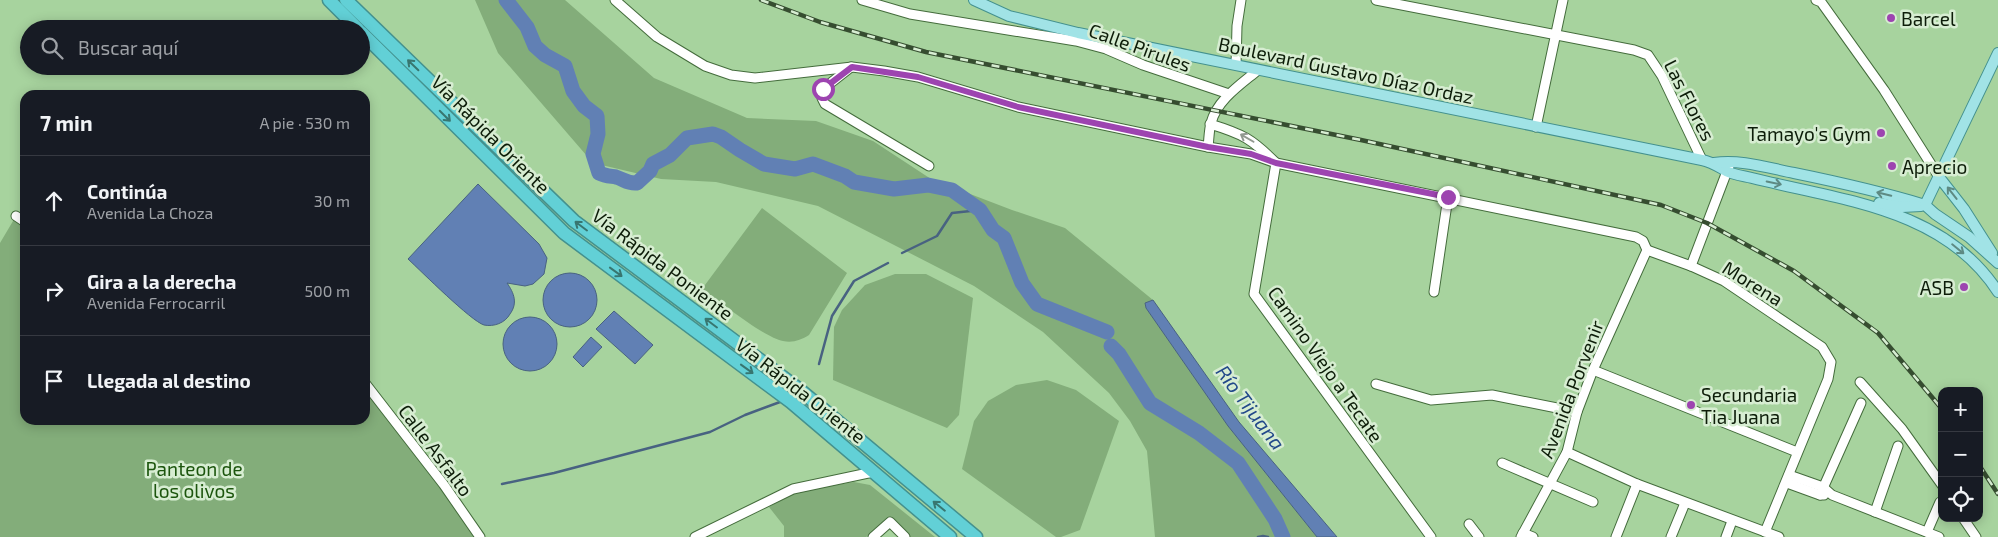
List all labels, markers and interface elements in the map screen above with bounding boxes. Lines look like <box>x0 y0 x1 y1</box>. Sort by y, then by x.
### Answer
place label: Barcel <box>1901 7 1956 30</box>
marker: Barcel <box>1885 12 1897 24</box>
street label: Calle Pirules <box>1086 18 1194 76</box>
search box <box>20 20 370 75</box>
street label: Boulevard Gustavo Díaz Ordaz <box>1216 32 1476 108</box>
icon: search <box>38 34 66 62</box>
text: Buscar aquí <box>78 36 178 59</box>
street label: Las Flores <box>1660 56 1720 144</box>
one-way arrow <box>406 59 419 71</box>
street label: Vía Rápida Oriente <box>427 70 555 198</box>
route start <box>812 78 835 101</box>
text: 7 min <box>40 110 93 135</box>
one-way arrow <box>439 110 452 122</box>
text: A pie · 530 m <box>259 113 350 132</box>
place label: Tamayo's Gym <box>1747 122 1871 145</box>
marker: Tamayo's Gym <box>1875 127 1887 139</box>
one-way arrow <box>1240 132 1254 142</box>
place label: Aprecio <box>1902 155 1967 178</box>
marker: Aprecio <box>1886 160 1898 172</box>
one-way arrow <box>1766 179 1782 188</box>
text: Continúa <box>87 180 167 203</box>
route end <box>1437 186 1460 209</box>
icon: ahead <box>40 187 68 215</box>
one-way arrow <box>1946 187 1957 200</box>
one-way arrow <box>1876 189 1892 198</box>
text: 30 m <box>314 191 350 210</box>
text: Avenida La Choza <box>87 203 213 222</box>
street label: Vía Rápida Poniente <box>588 203 738 325</box>
one-way arrow <box>574 221 588 231</box>
one-way arrow <box>1952 243 1965 254</box>
street label: Morena <box>1719 256 1787 310</box>
one-way arrow <box>609 267 622 278</box>
text: Gira a la derecha <box>87 270 236 293</box>
place label: ASB <box>1920 276 1954 299</box>
icon: right <box>40 277 68 305</box>
text: 500 m <box>305 281 350 300</box>
marker: ASB <box>1958 281 1970 293</box>
street label: Camino Viejo a Tecate <box>1264 282 1388 446</box>
text: Avenida Ferrocarril <box>87 293 225 312</box>
street label: Avenida Porvenir <box>1534 316 1608 461</box>
one-way arrow <box>705 318 718 329</box>
street label: Vía Rápida Oriente <box>732 332 870 448</box>
water label: Río Tijuana <box>1211 360 1291 454</box>
one-way arrow <box>740 364 754 374</box>
icon: arrive <box>40 367 68 395</box>
text: Llegada al destino <box>87 369 251 392</box>
place label: Secundaria Tia Juana <box>1701 383 1797 428</box>
map controls <box>1938 387 1983 522</box>
button: + <box>1938 387 1983 432</box>
street label: Calle Asfalto <box>394 399 478 501</box>
marker: Secundaria Tia Juana <box>1685 399 1697 411</box>
button: − <box>1938 432 1983 477</box>
park label: Panteon de los olivos <box>145 457 243 502</box>
button: locate <box>1938 477 1983 522</box>
one-way arrow <box>932 500 945 512</box>

